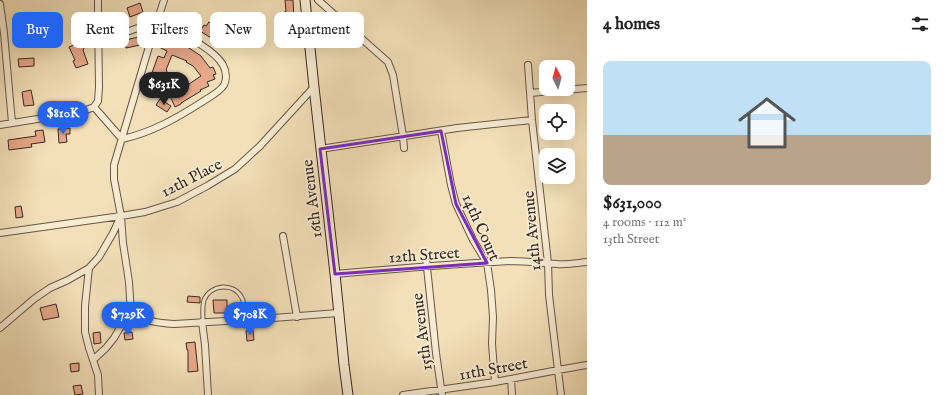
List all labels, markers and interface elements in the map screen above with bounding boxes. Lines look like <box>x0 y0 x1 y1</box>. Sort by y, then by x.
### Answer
chip: Buy <box>12 12 63 48</box>
chip: Rent <box>71 12 129 48</box>
chip: Filters <box>137 12 202 48</box>
chip: New <box>210 12 266 48</box>
chip: Apartment <box>274 12 364 48</box>
icon: filters <box>909 13 931 35</box>
text: 4 homes <box>603 14 660 35</box>
north arrow <box>539 60 575 96</box>
map controls <box>539 60 575 184</box>
pin: $631K <box>136 72 192 106</box>
text: $631K <box>148 76 180 93</box>
icon: home <box>731 87 803 159</box>
pin: $810K <box>35 101 91 135</box>
button: locate <box>539 104 575 140</box>
text: $810K <box>47 105 79 122</box>
button: layers <box>539 148 575 184</box>
street label: 12th Place <box>158 155 226 203</box>
street label: 16th Avenue <box>298 158 328 239</box>
street label: 14th Avenue <box>520 190 546 272</box>
street label: 14th Court <box>457 191 504 265</box>
text: $631,000 <box>603 193 662 214</box>
text: 4 rooms · 112 m² <box>603 214 686 231</box>
text: 13th Street <box>603 231 659 248</box>
street label: 12th Street <box>388 244 461 268</box>
street label: 15th Avenue <box>408 292 438 372</box>
pin: $729K <box>100 302 156 336</box>
pin: $708K <box>222 302 278 336</box>
text: $729K <box>111 306 145 323</box>
text: $708K <box>233 306 267 323</box>
street label: 11th Street <box>458 354 530 386</box>

